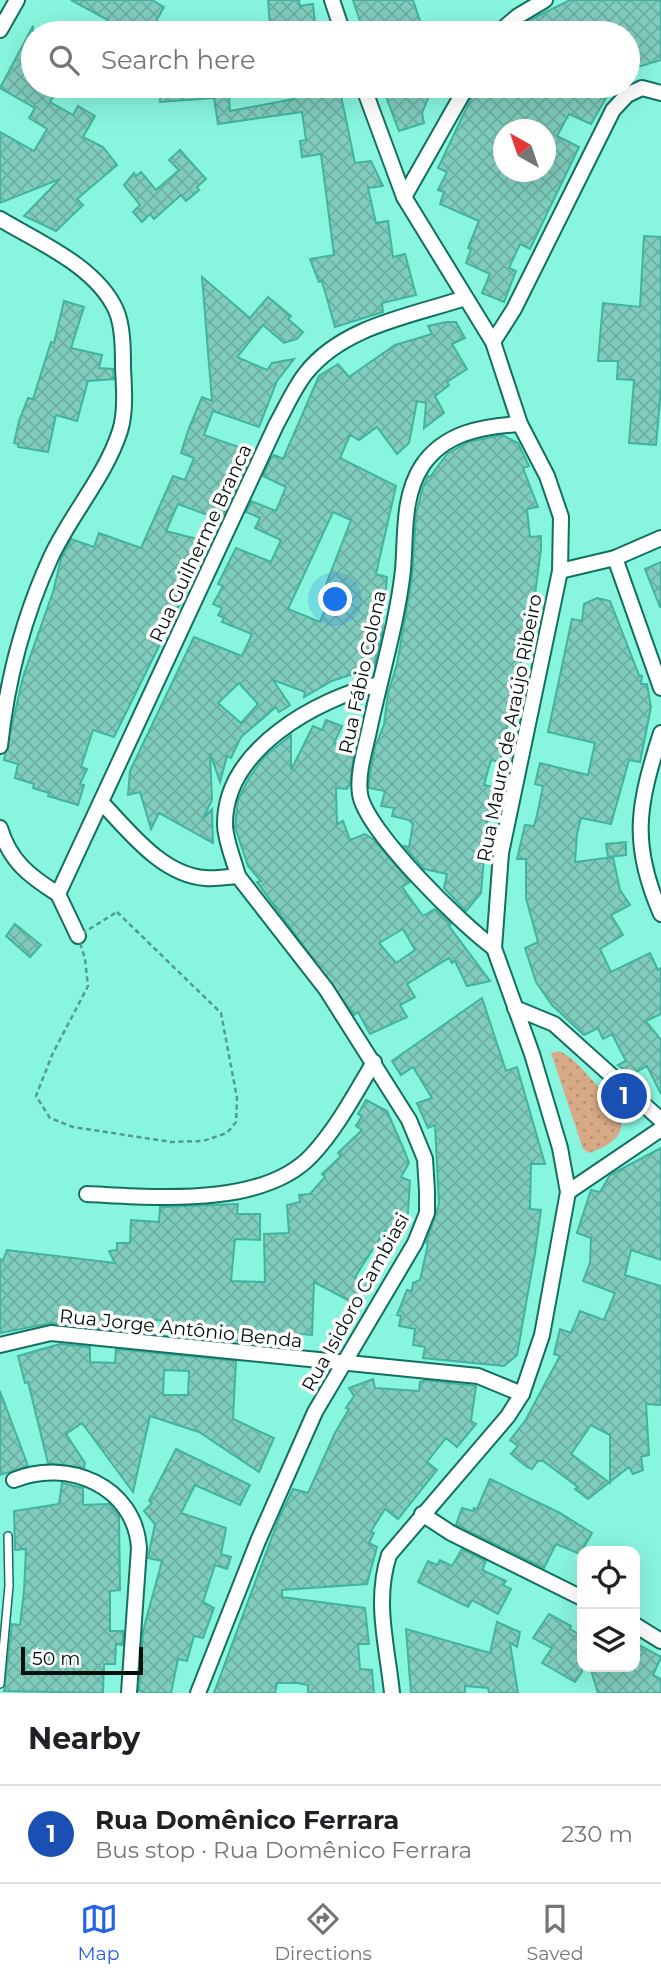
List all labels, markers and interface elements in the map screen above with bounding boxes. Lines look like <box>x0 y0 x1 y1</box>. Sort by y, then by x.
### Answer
search box <box>21 21 640 98</box>
icon: search <box>45 41 83 79</box>
text: Search here <box>101 44 256 76</box>
north arrow <box>493 119 556 182</box>
street label: Rua Guilherme Branca <box>144 441 257 646</box>
your location <box>318 582 352 616</box>
street label: Rua Fábio Colona <box>334 588 391 756</box>
street label: Rua Mauro de Araújo Ribeiro <box>472 592 547 864</box>
pin: 1 <box>601 1070 647 1122</box>
street label: Rua Isidoro Cambiasi <box>297 1209 414 1395</box>
street label: Rua Jorge Antônio Benda <box>58 1304 304 1353</box>
map controls <box>577 1546 640 1672</box>
button: locate <box>577 1546 640 1609</box>
button: layers <box>577 1609 640 1672</box>
scale bar <box>21 1644 144 1676</box>
text: 50 m <box>32 1647 80 1670</box>
text: Nearby <box>28 1720 140 1757</box>
text: Rua Domênico Ferrara <box>95 1804 399 1836</box>
text: 1 <box>46 1820 56 1848</box>
text: 230 m <box>561 1820 633 1848</box>
text: Bus stop · Rua Domênico Ferrara <box>95 1836 472 1864</box>
tab: Map <box>77 1900 120 1965</box>
tab: Directions <box>274 1900 372 1965</box>
tab: Saved <box>527 1900 584 1965</box>

